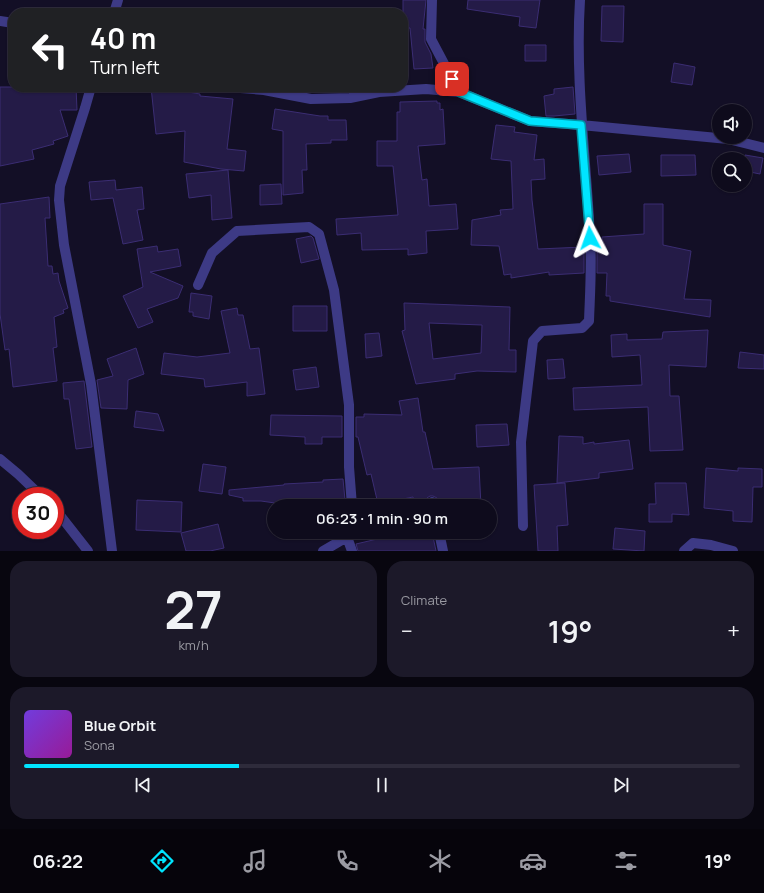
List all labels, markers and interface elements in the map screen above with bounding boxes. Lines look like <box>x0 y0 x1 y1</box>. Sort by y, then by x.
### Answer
text: 40 m <box>90 19 156 57</box>
icon: left <box>24 24 76 76</box>
text: Turn left <box>90 55 160 79</box>
pin <box>435 62 469 96</box>
icon: arrive <box>441 68 463 90</box>
map controls <box>712 104 752 192</box>
button: sound <box>712 104 752 144</box>
button: search <box>712 152 752 192</box>
position arrow <box>569 217 611 259</box>
speed limit sign: 30 <box>12 487 64 539</box>
text: 06:23 · 1 min · 90 m <box>316 508 448 529</box>
text: 27 <box>164 574 223 645</box>
text: Climate <box>401 591 447 609</box>
text: 19° <box>548 611 593 652</box>
text: − <box>401 616 413 646</box>
text: + <box>727 616 740 646</box>
text: km/h <box>178 636 209 654</box>
text: Blue Orbit <box>84 715 156 736</box>
text: Sona <box>84 736 115 754</box>
icon: previous <box>132 774 154 796</box>
icon: pause <box>371 774 393 796</box>
icon: next <box>610 774 632 796</box>
icon: directions <box>148 847 176 875</box>
icon: music <box>241 847 269 875</box>
icon: phone <box>333 847 361 875</box>
icon: climate <box>426 847 454 875</box>
icon: car <box>519 847 547 875</box>
icon: filters <box>612 847 640 875</box>
text: 06:22 <box>32 849 83 873</box>
text: 19° <box>704 849 732 873</box>

